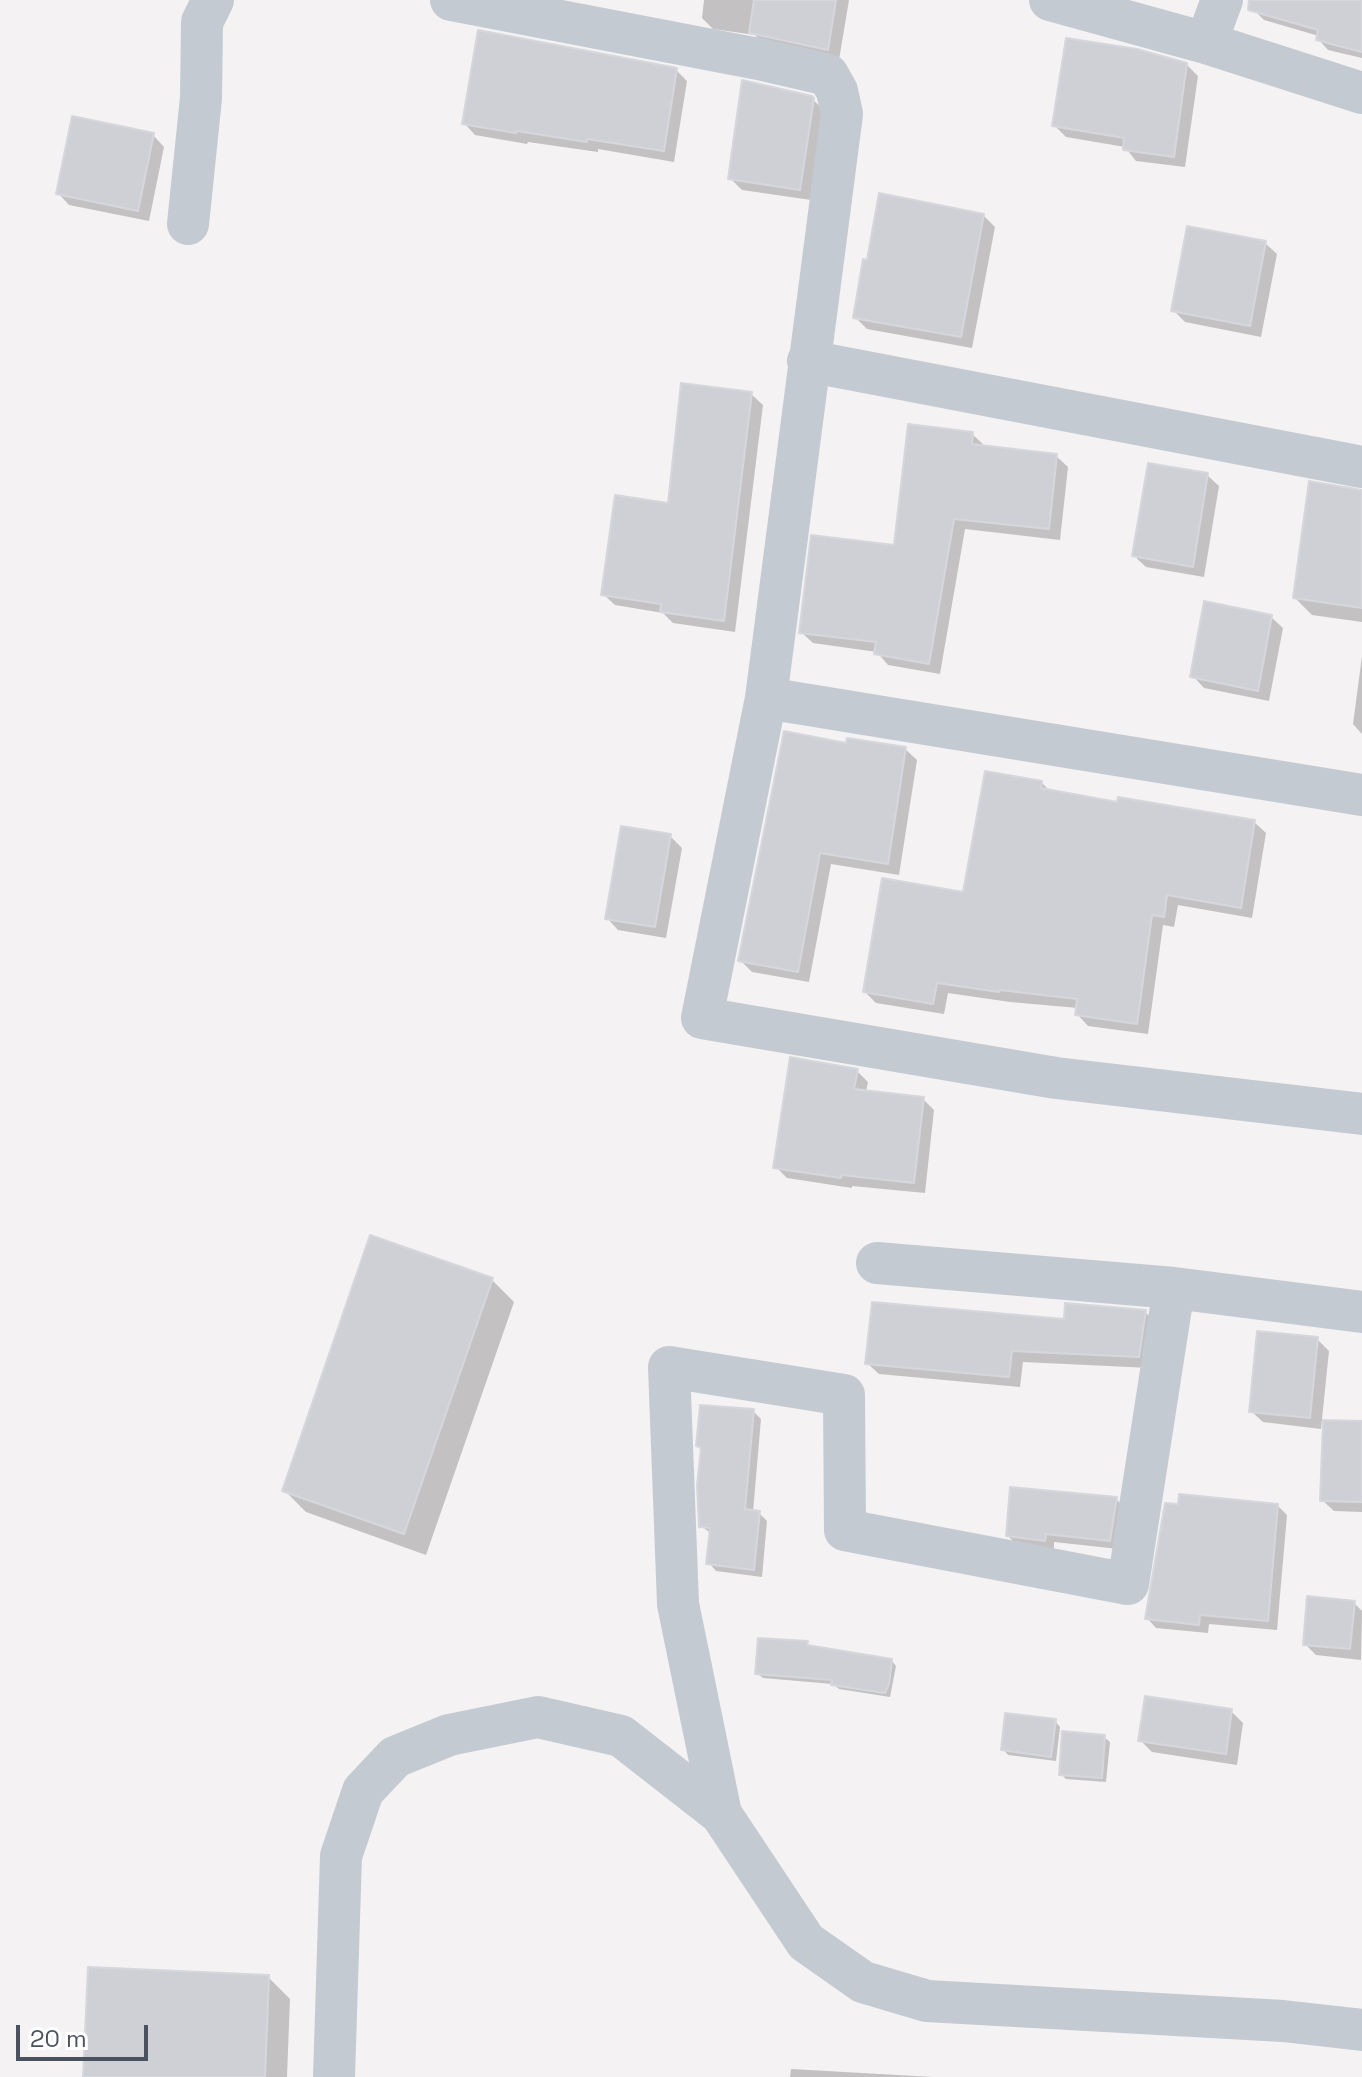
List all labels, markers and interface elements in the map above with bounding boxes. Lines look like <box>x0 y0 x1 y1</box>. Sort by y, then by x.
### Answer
scale bar <box>20 2009 152 2059</box>
text: 20 m <box>30 2023 87 2054</box>

